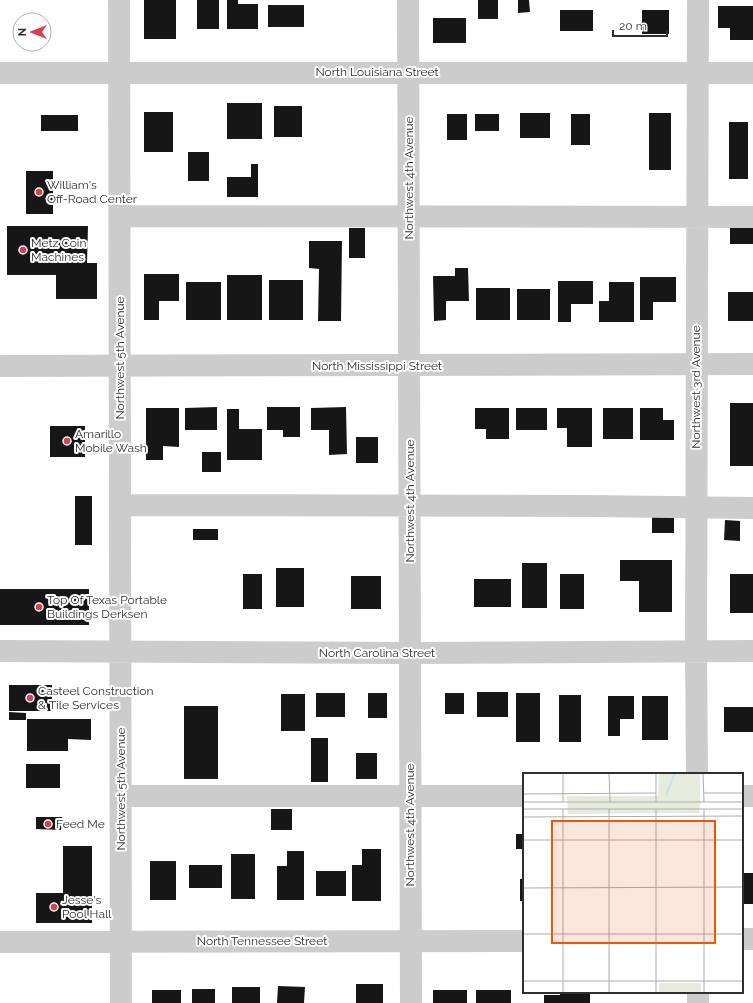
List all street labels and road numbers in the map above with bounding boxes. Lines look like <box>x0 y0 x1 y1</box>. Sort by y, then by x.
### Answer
street label: North Louisiana Street <box>315 65 439 79</box>
street label: Northwest 4th Avenue <box>402 116 416 240</box>
street label: Northwest 5th Avenue <box>113 296 127 420</box>
street label: Northwest 3rd Avenue <box>689 325 703 449</box>
street label: North Mississippi Street <box>312 359 442 373</box>
street label: Northwest 4th Avenue <box>403 439 417 563</box>
street label: North Carolina Street <box>319 646 435 660</box>
street label: Northwest 5th Avenue <box>114 727 128 851</box>
street label: Northwest 4th Avenue <box>403 763 417 887</box>
street label: North Tennessee Street <box>197 934 327 948</box>

